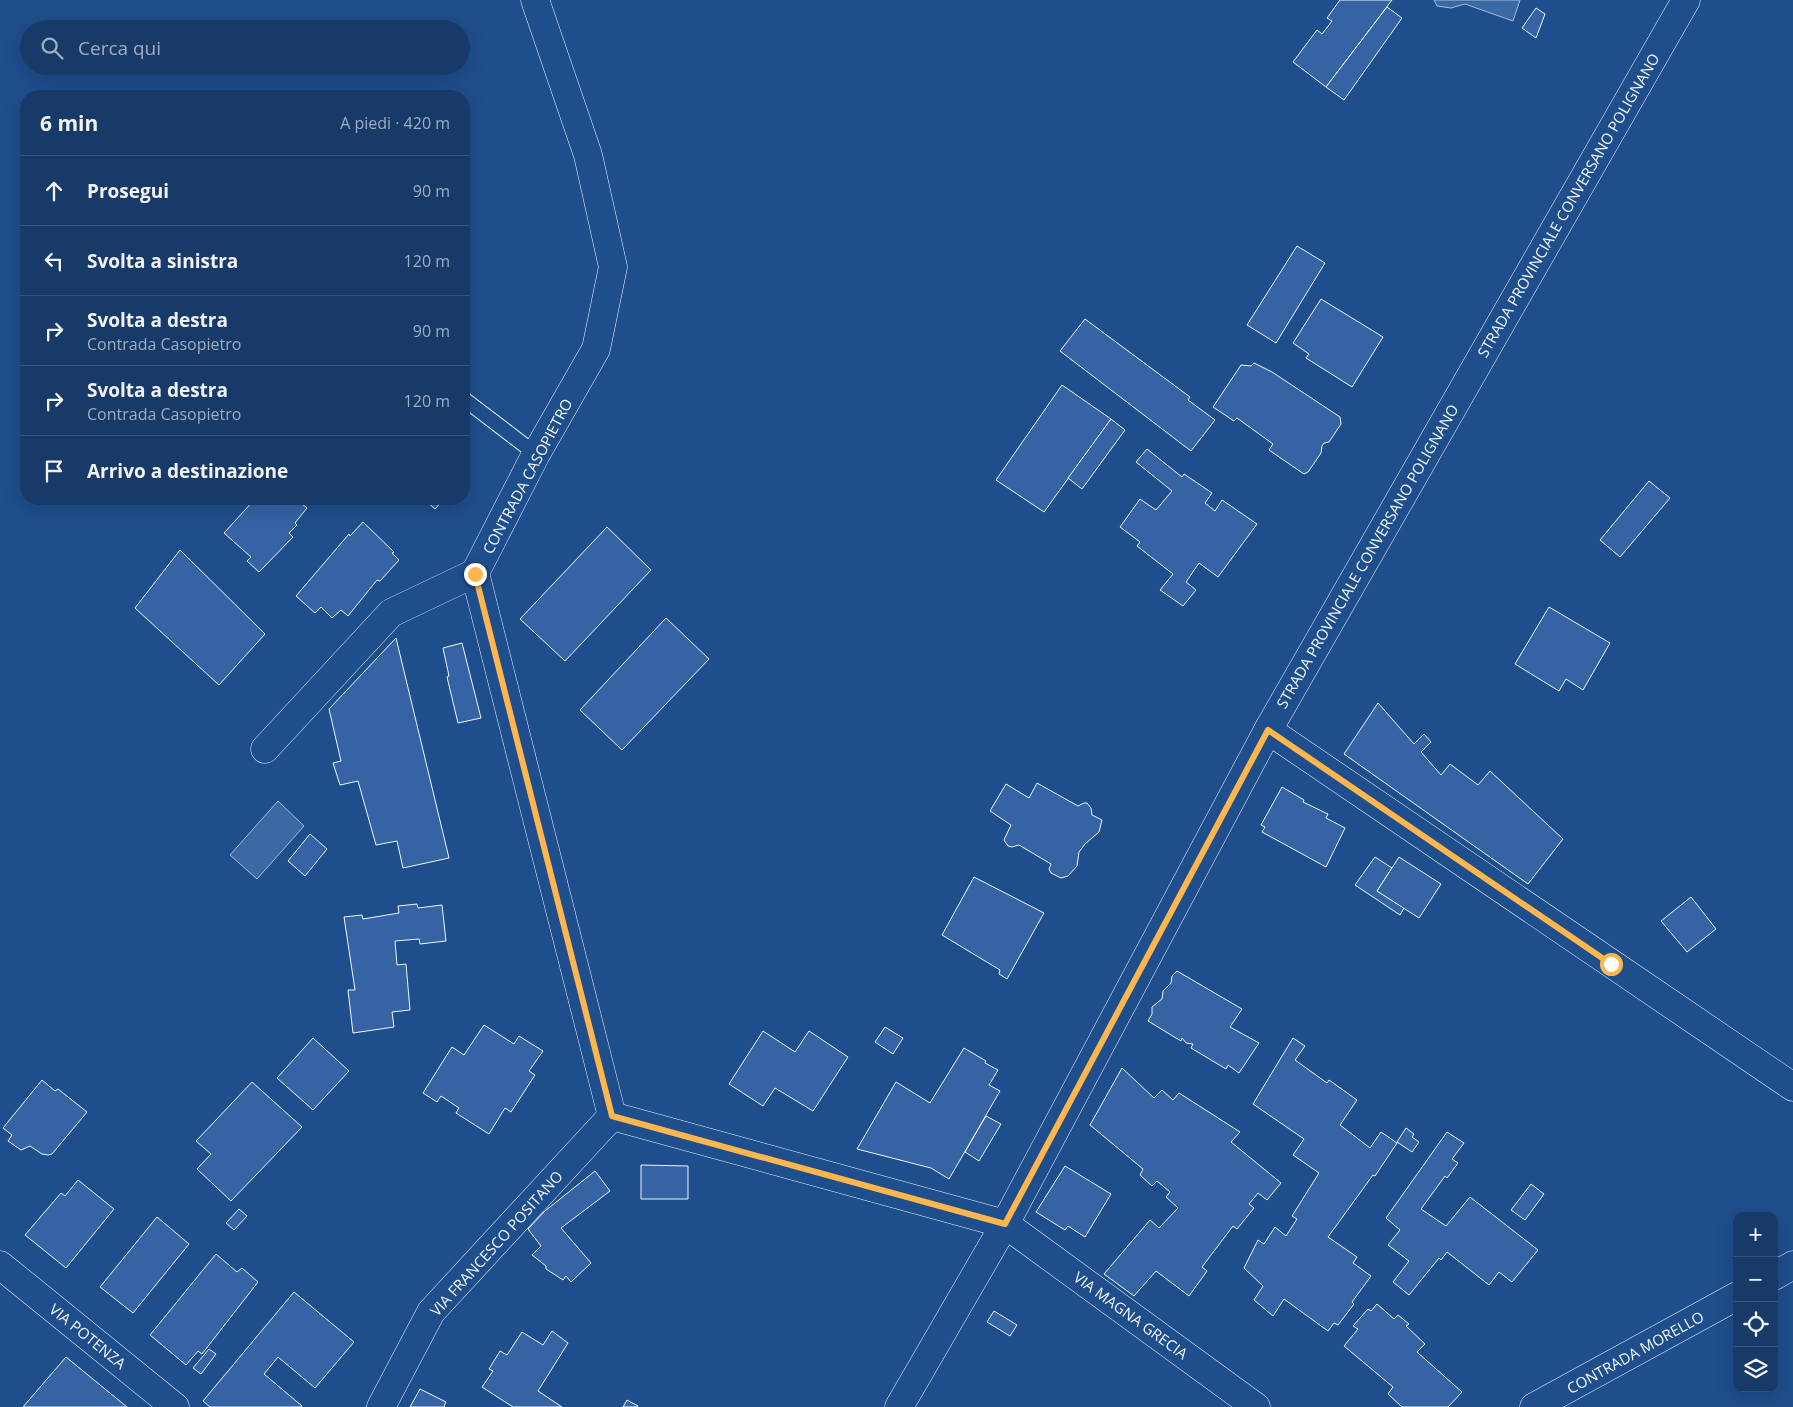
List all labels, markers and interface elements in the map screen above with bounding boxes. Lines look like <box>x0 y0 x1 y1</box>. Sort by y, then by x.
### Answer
search box <box>20 20 470 75</box>
icon: search <box>38 34 66 62</box>
text: Cerca qui <box>78 35 161 61</box>
street label: STRADA PROVINCIALE CONVERSANO POLIGNANO <box>1472 49 1664 361</box>
text: 6 min <box>40 109 98 137</box>
text: A piedi · 420 m <box>340 112 450 134</box>
icon: ahead <box>40 177 68 205</box>
text: Prosegui <box>87 178 169 204</box>
text: 90 m <box>413 180 450 202</box>
icon: left <box>40 247 68 275</box>
text: Svolta a sinistra <box>87 248 238 274</box>
text: 120 m <box>404 250 450 272</box>
text: Svolta a destra <box>87 307 228 333</box>
icon: right <box>40 317 68 345</box>
text: 90 m <box>413 320 450 342</box>
text: Contrada Casopietro <box>87 333 241 355</box>
text: Svolta a destra <box>87 377 228 403</box>
icon: right <box>40 387 68 415</box>
text: 120 m <box>404 390 450 412</box>
street label: CONTRADA CASOPIETRO <box>478 395 576 557</box>
street label: STRADA PROVINCIALE CONVERSANO POLIGNANO <box>1271 400 1463 712</box>
text: Contrada Casopietro <box>87 403 241 425</box>
icon: arrive <box>40 457 68 485</box>
text: Arrivo a destinazione <box>87 458 288 484</box>
route end <box>464 563 487 586</box>
route start <box>1600 953 1623 976</box>
street label: VIA FRANCESCO POSITANO <box>425 1166 567 1320</box>
map controls <box>1733 1212 1778 1392</box>
button: + <box>1733 1212 1778 1257</box>
button: − <box>1733 1257 1778 1302</box>
street label: VIA MAGNA GRECIA <box>1070 1267 1193 1364</box>
street label: VIA POTENZA <box>46 1299 131 1373</box>
button: locate <box>1733 1302 1778 1347</box>
street label: CONTRADA MORELLO <box>1563 1306 1707 1398</box>
button: layers <box>1733 1347 1778 1392</box>

